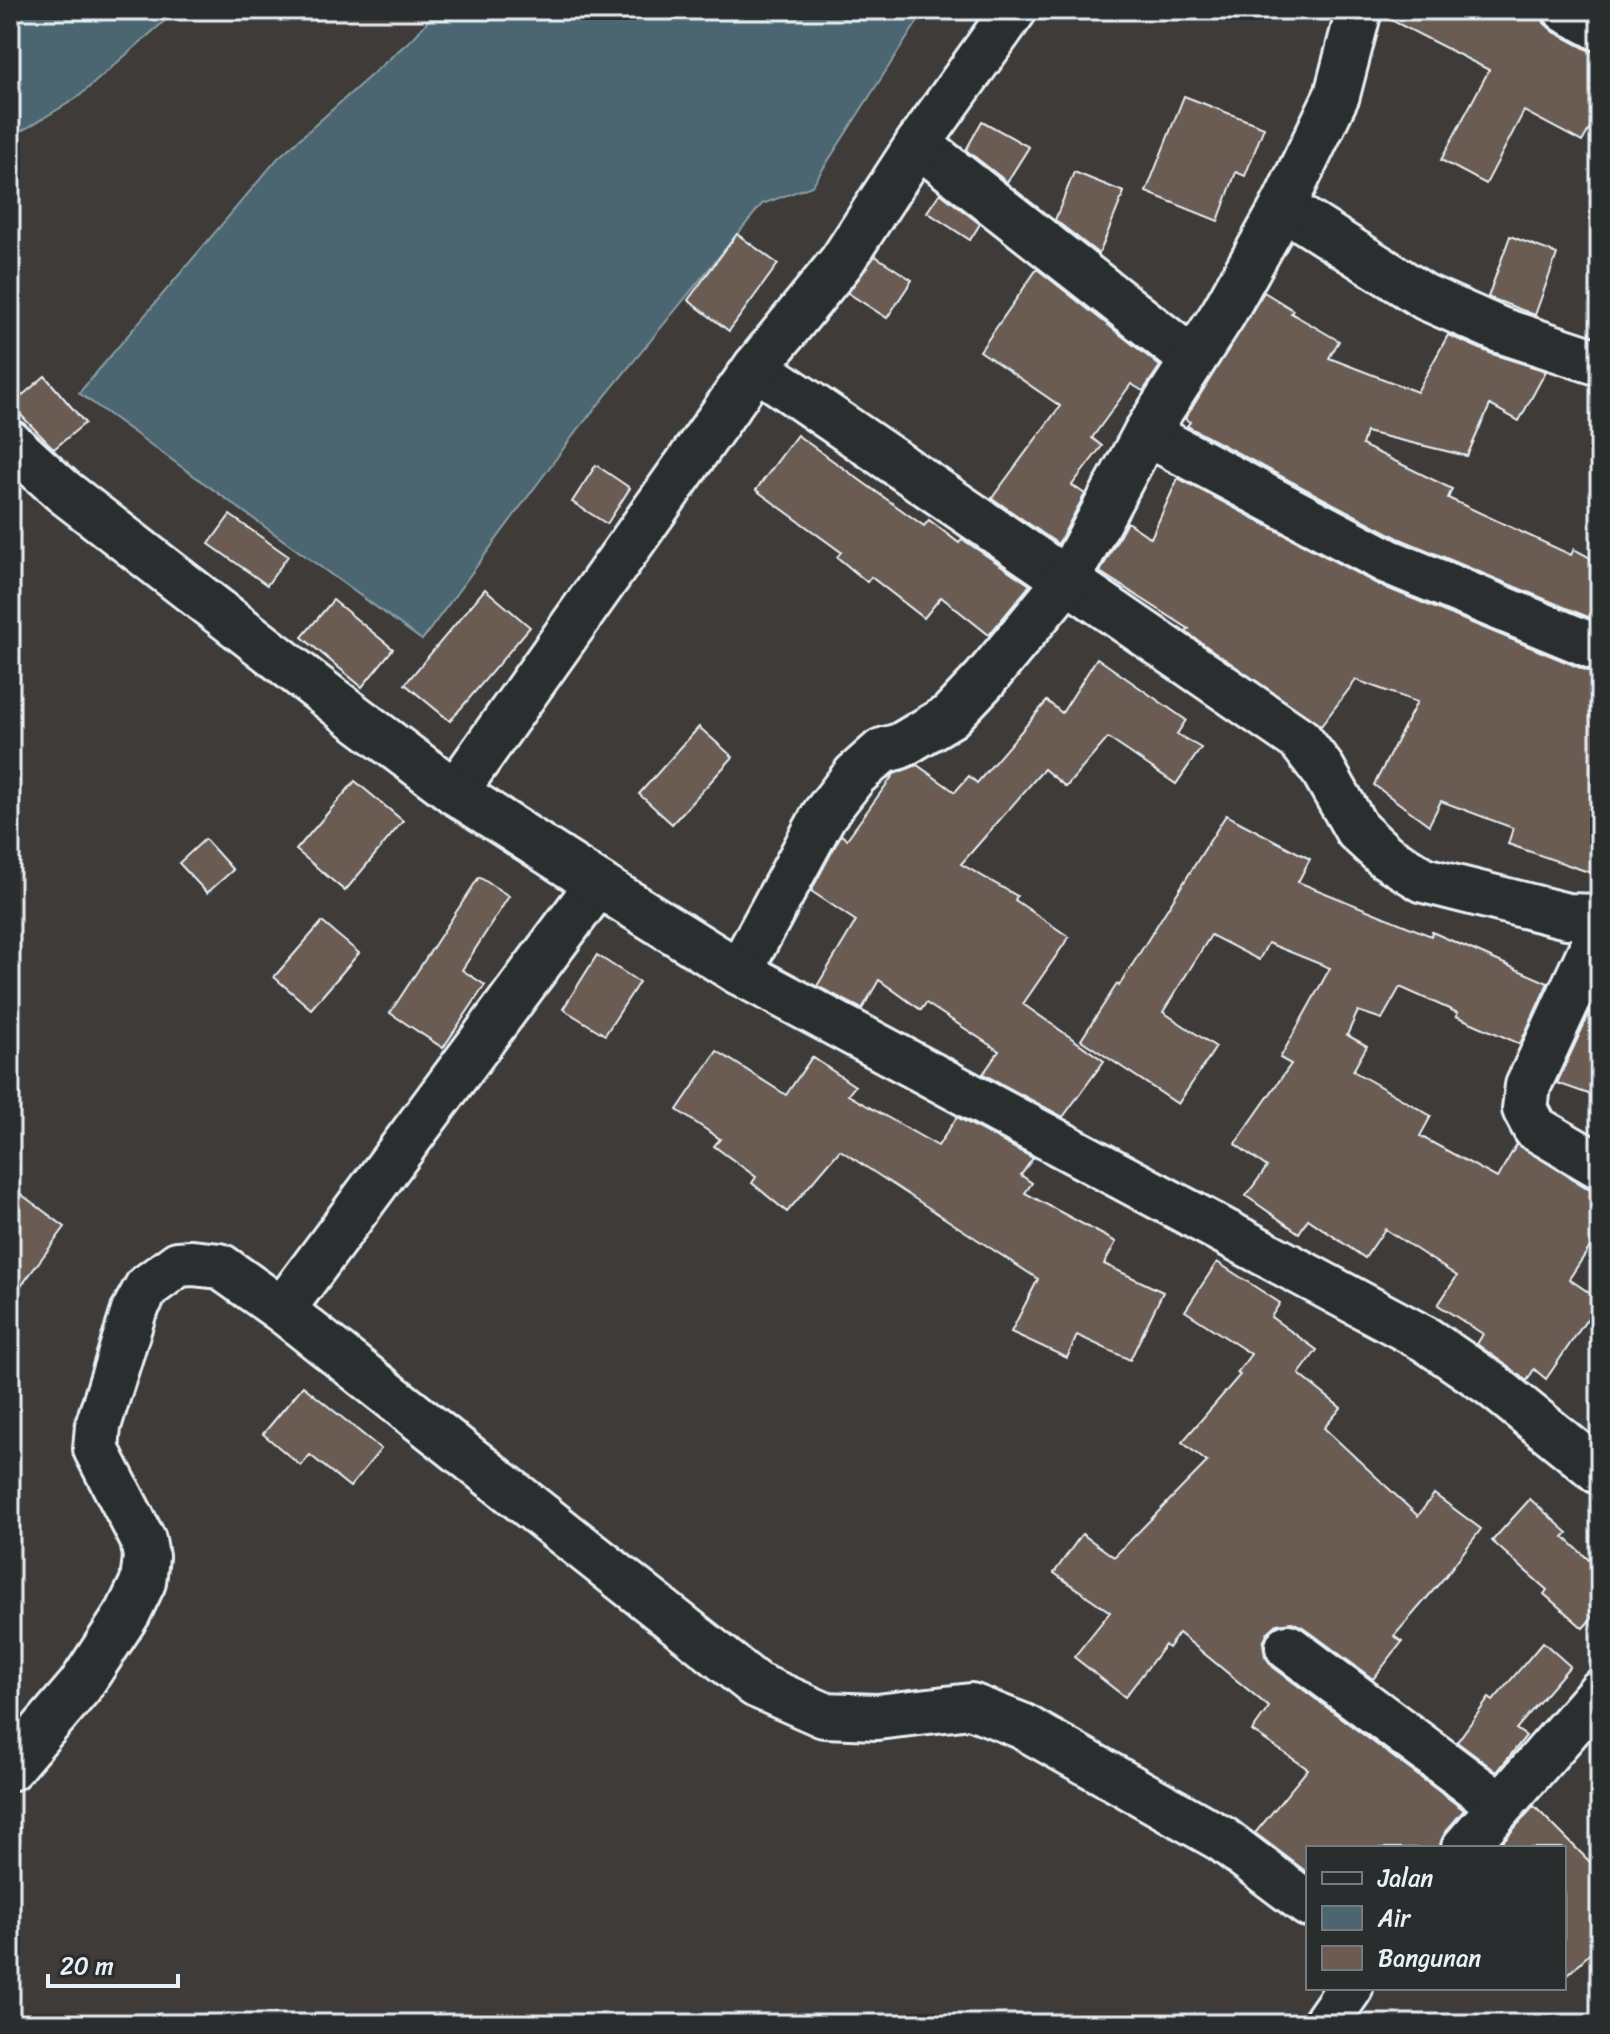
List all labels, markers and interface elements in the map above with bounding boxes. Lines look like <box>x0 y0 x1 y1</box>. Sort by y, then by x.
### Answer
legend <box>1306 1846 1566 1990</box>
text: Jalan <box>1377 1857 1433 1899</box>
text: Air <box>1377 1897 1412 1939</box>
text: Bangunan <box>1378 1937 1481 1979</box>
scale bar <box>48 1938 178 1988</box>
text: 20 m <box>60 1945 114 1987</box>

